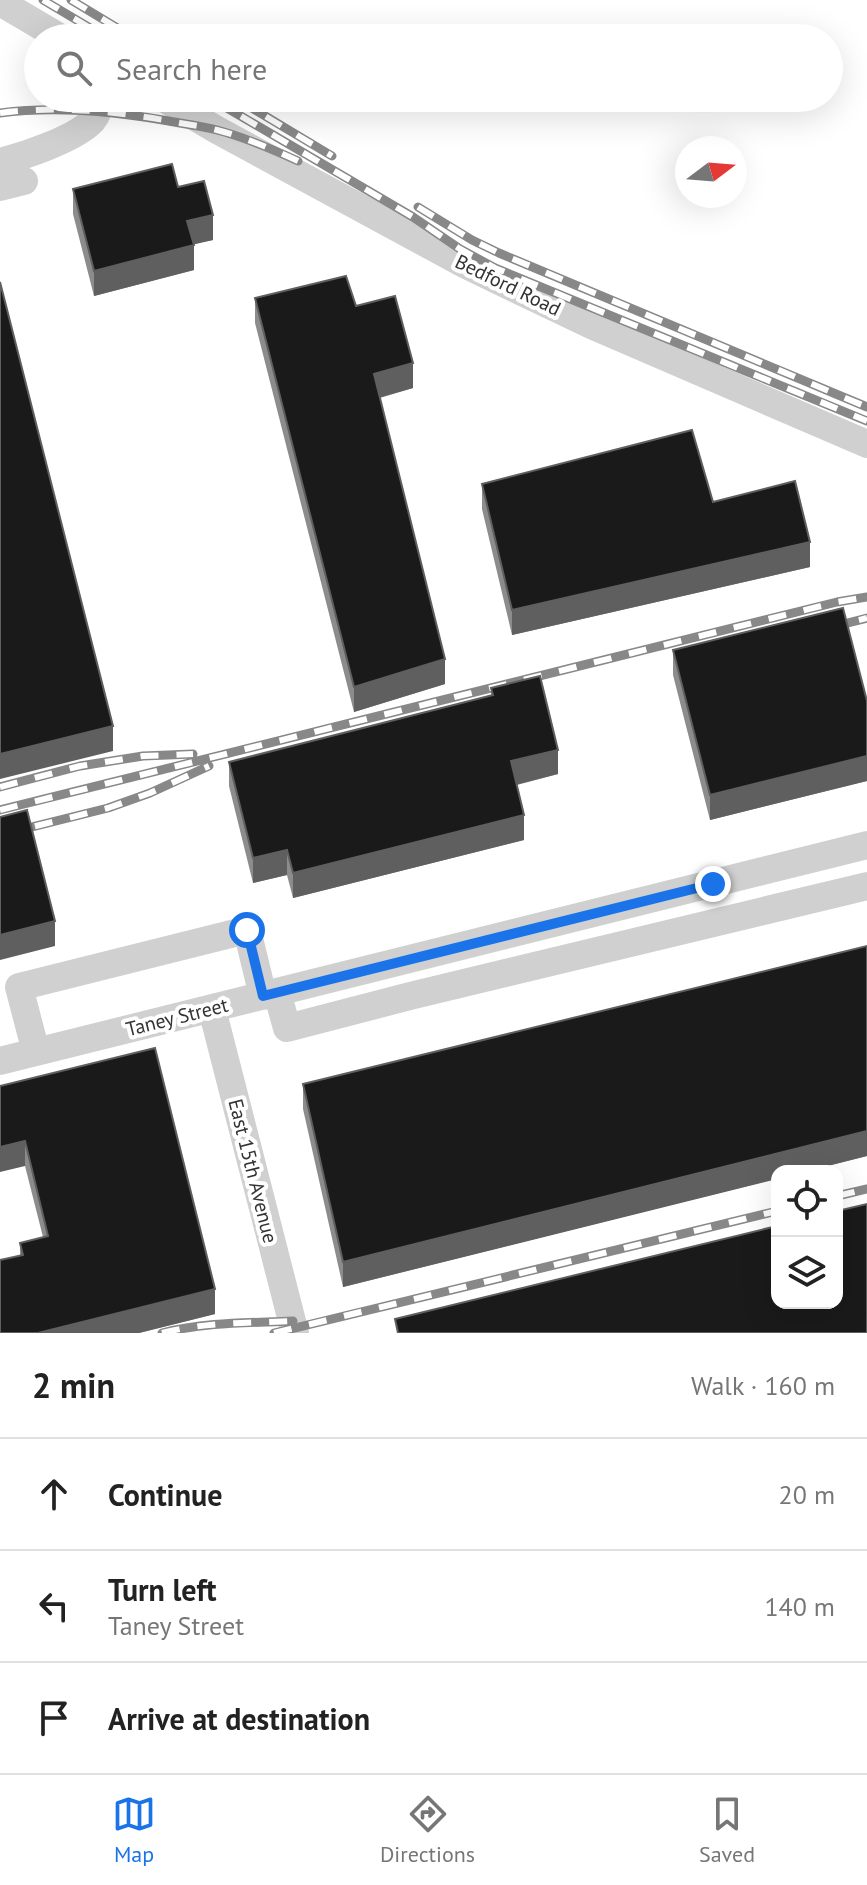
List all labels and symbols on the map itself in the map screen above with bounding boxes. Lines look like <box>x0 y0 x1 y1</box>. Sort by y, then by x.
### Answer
north arrow <box>675 136 747 208</box>
street label: Bedford Road <box>451 248 565 322</box>
route end <box>695 866 731 902</box>
route start <box>229 912 265 948</box>
street label: Taney Street <box>123 992 231 1042</box>
street label: East 15th Avenue <box>222 1096 284 1246</box>

